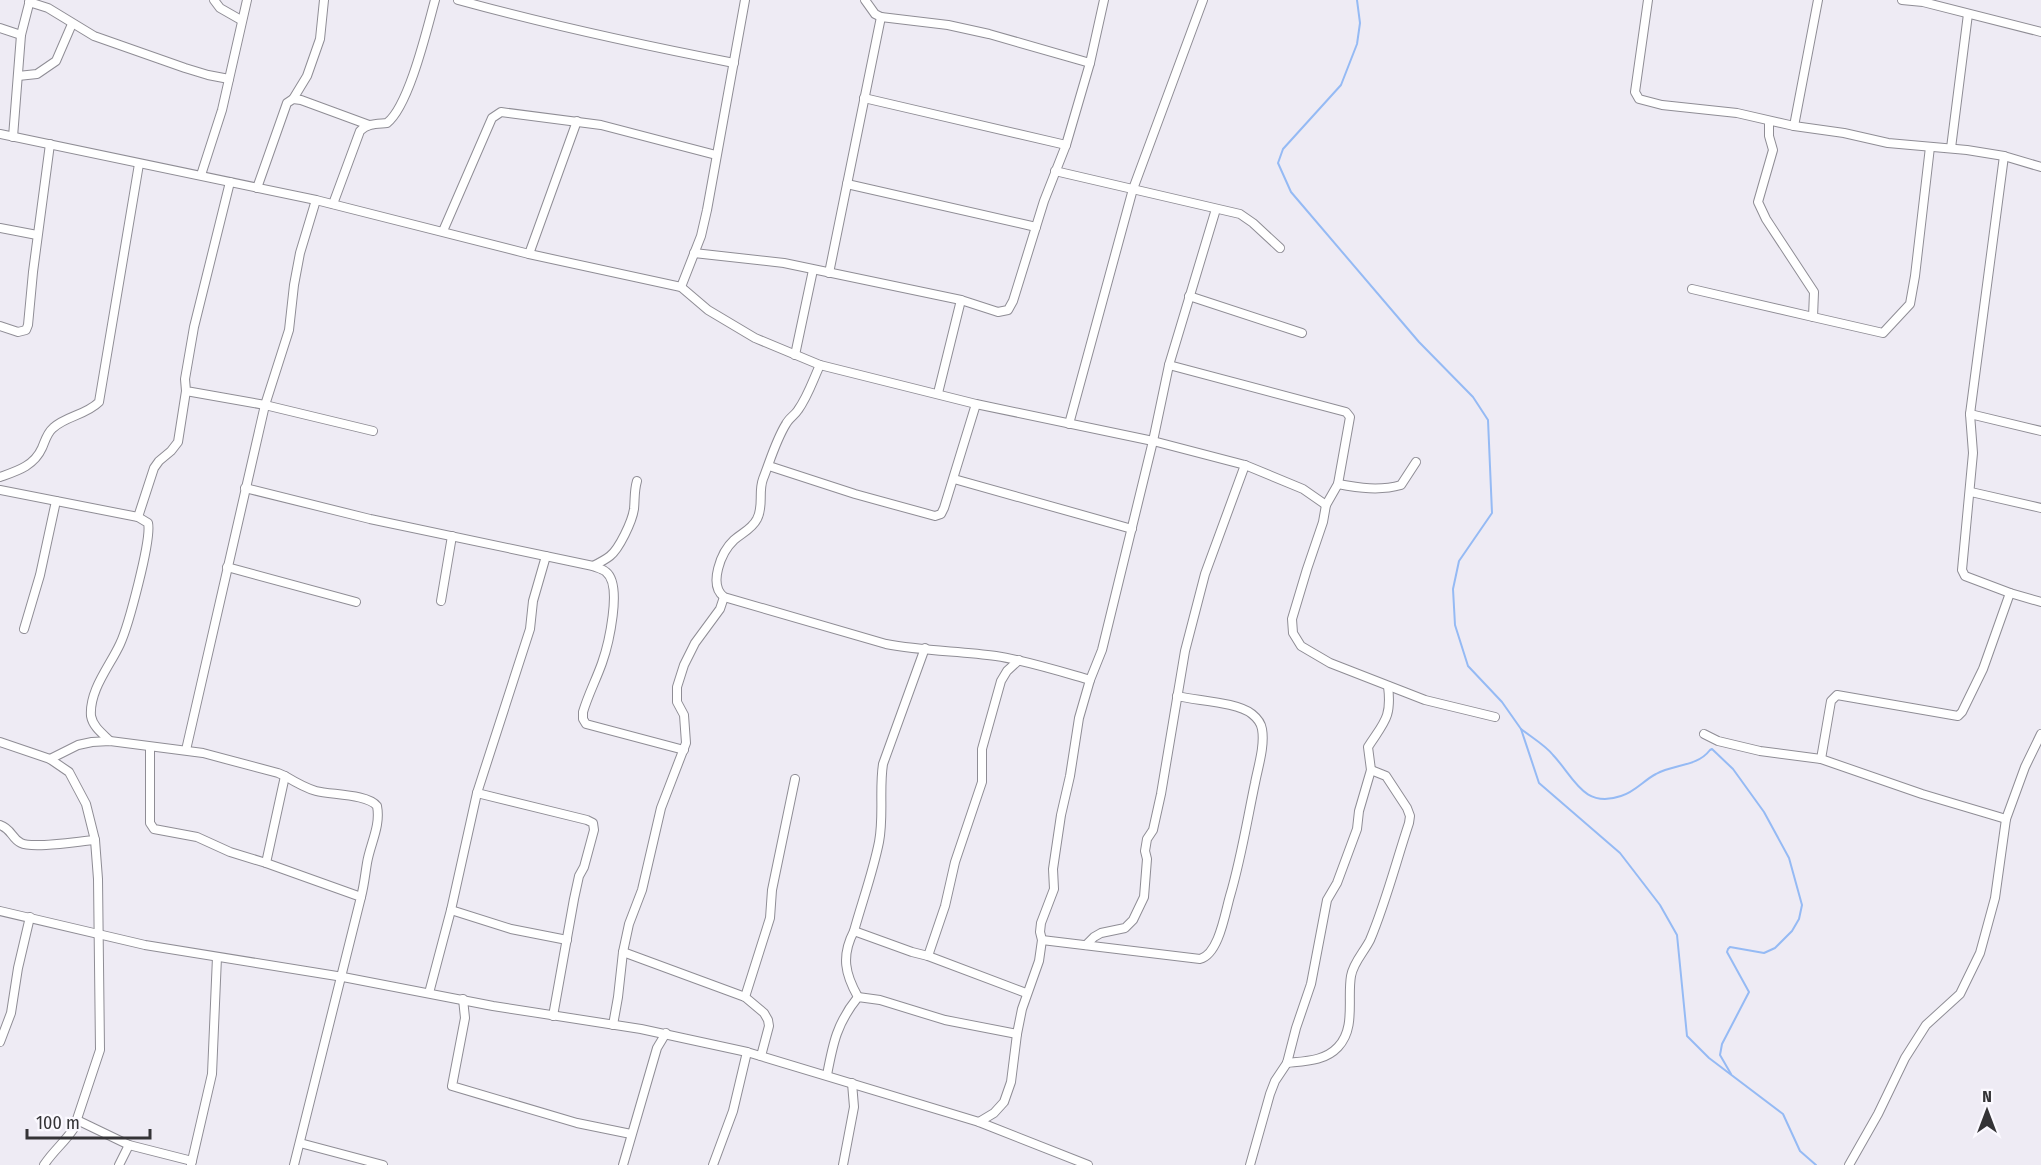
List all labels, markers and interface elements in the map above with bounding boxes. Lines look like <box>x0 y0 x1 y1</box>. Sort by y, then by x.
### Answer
north arrow <box>1957 1081 2017 1141</box>
text: N <box>1982 1087 1992 1106</box>
scale bar <box>27 1102 150 1140</box>
text: 100 m <box>36 1112 80 1134</box>

